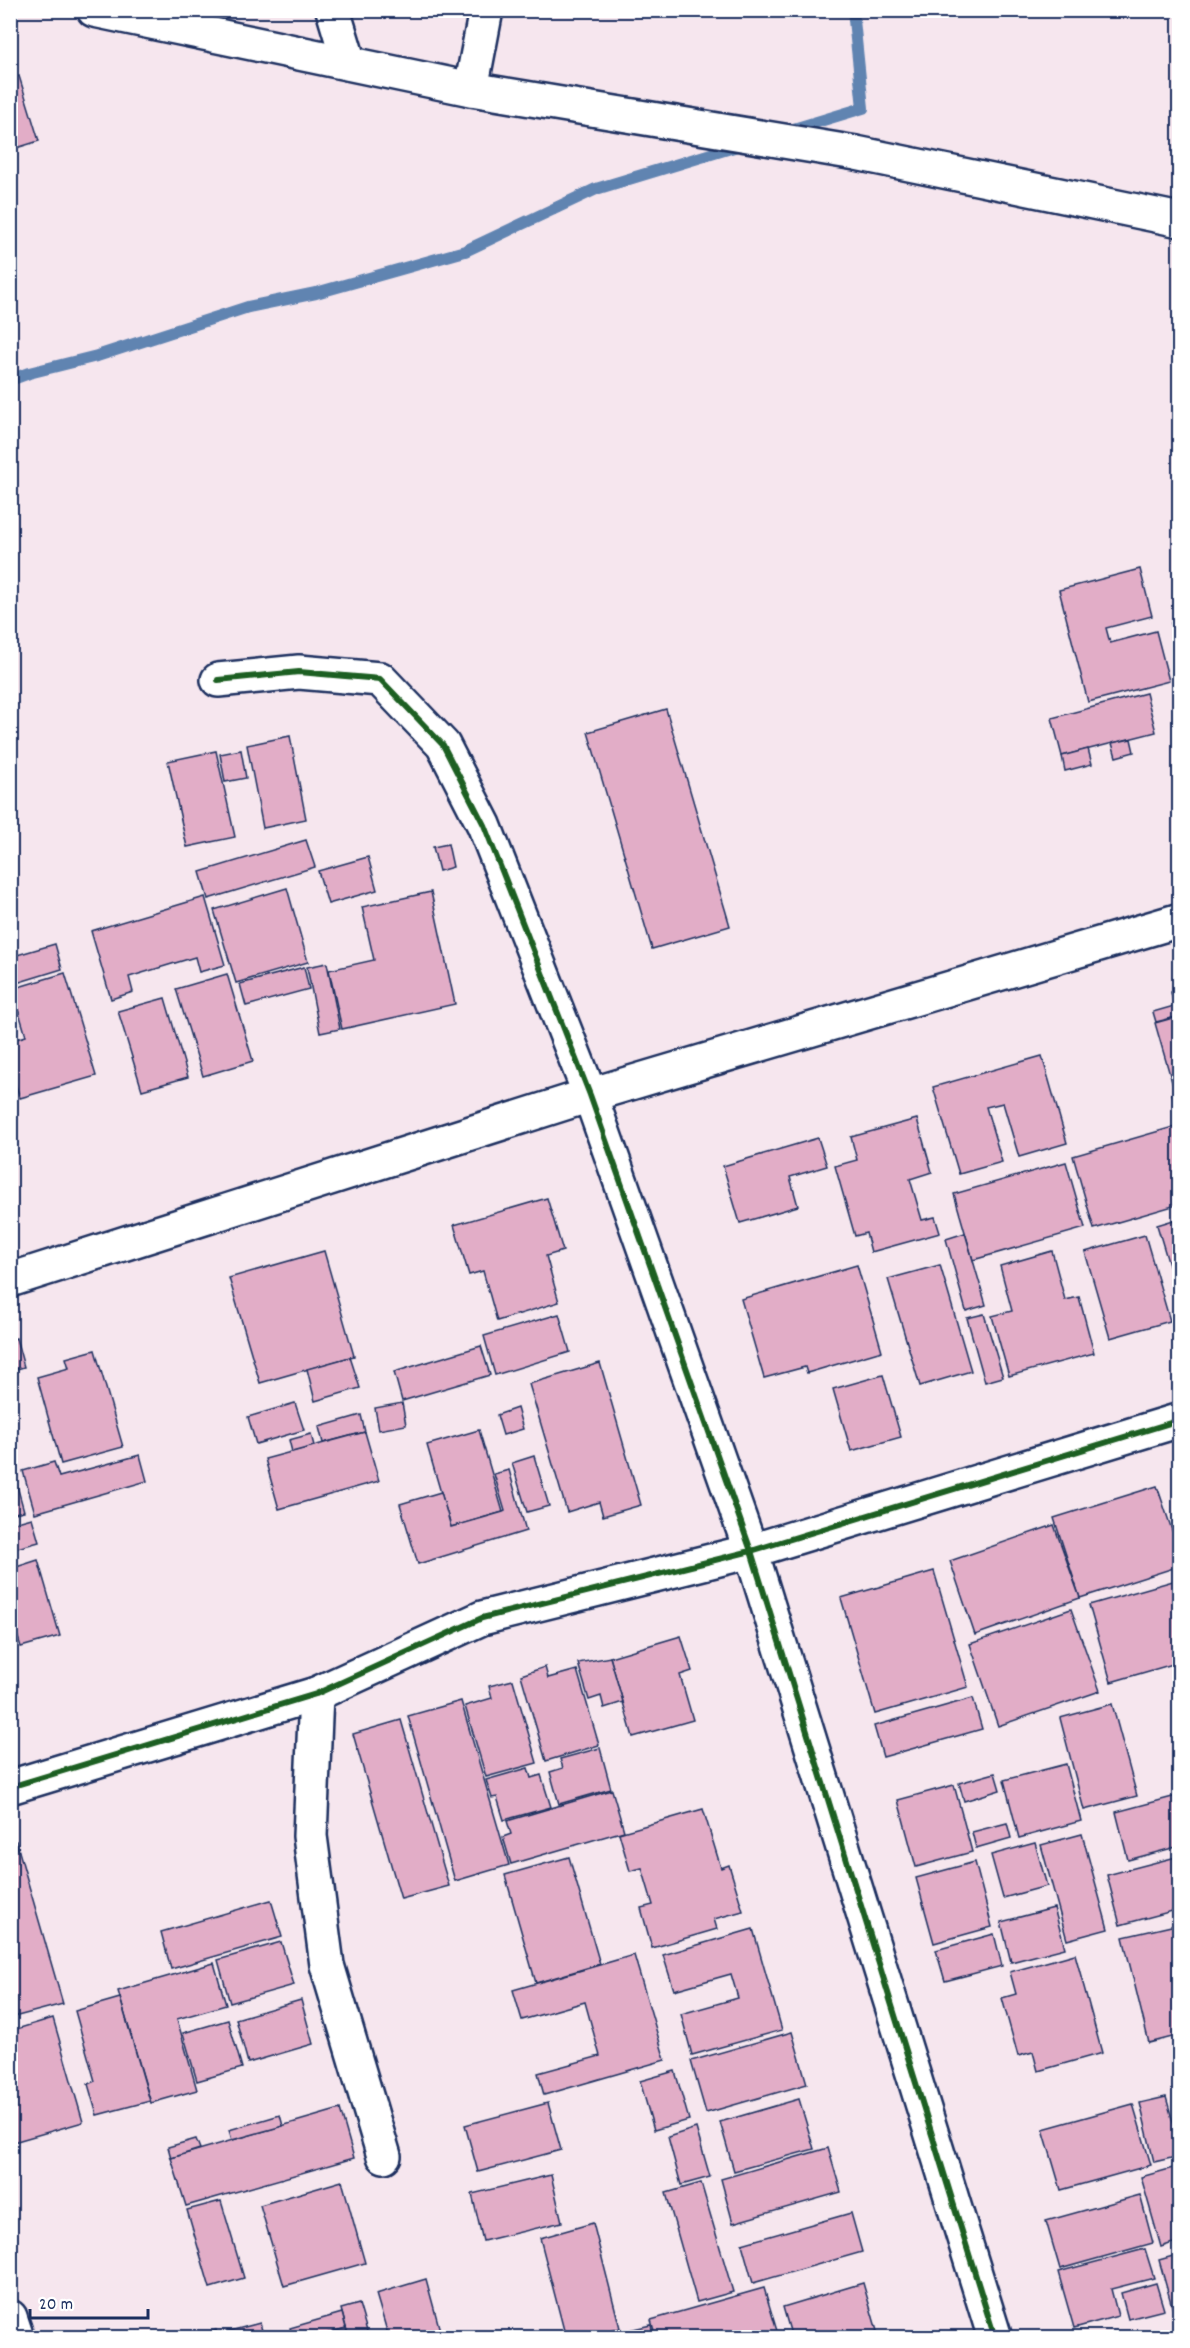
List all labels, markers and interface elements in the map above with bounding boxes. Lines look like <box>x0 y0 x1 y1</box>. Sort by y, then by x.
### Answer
scale bar <box>30 2282 148 2320</box>
text: 20 m <box>39 2293 73 2318</box>

